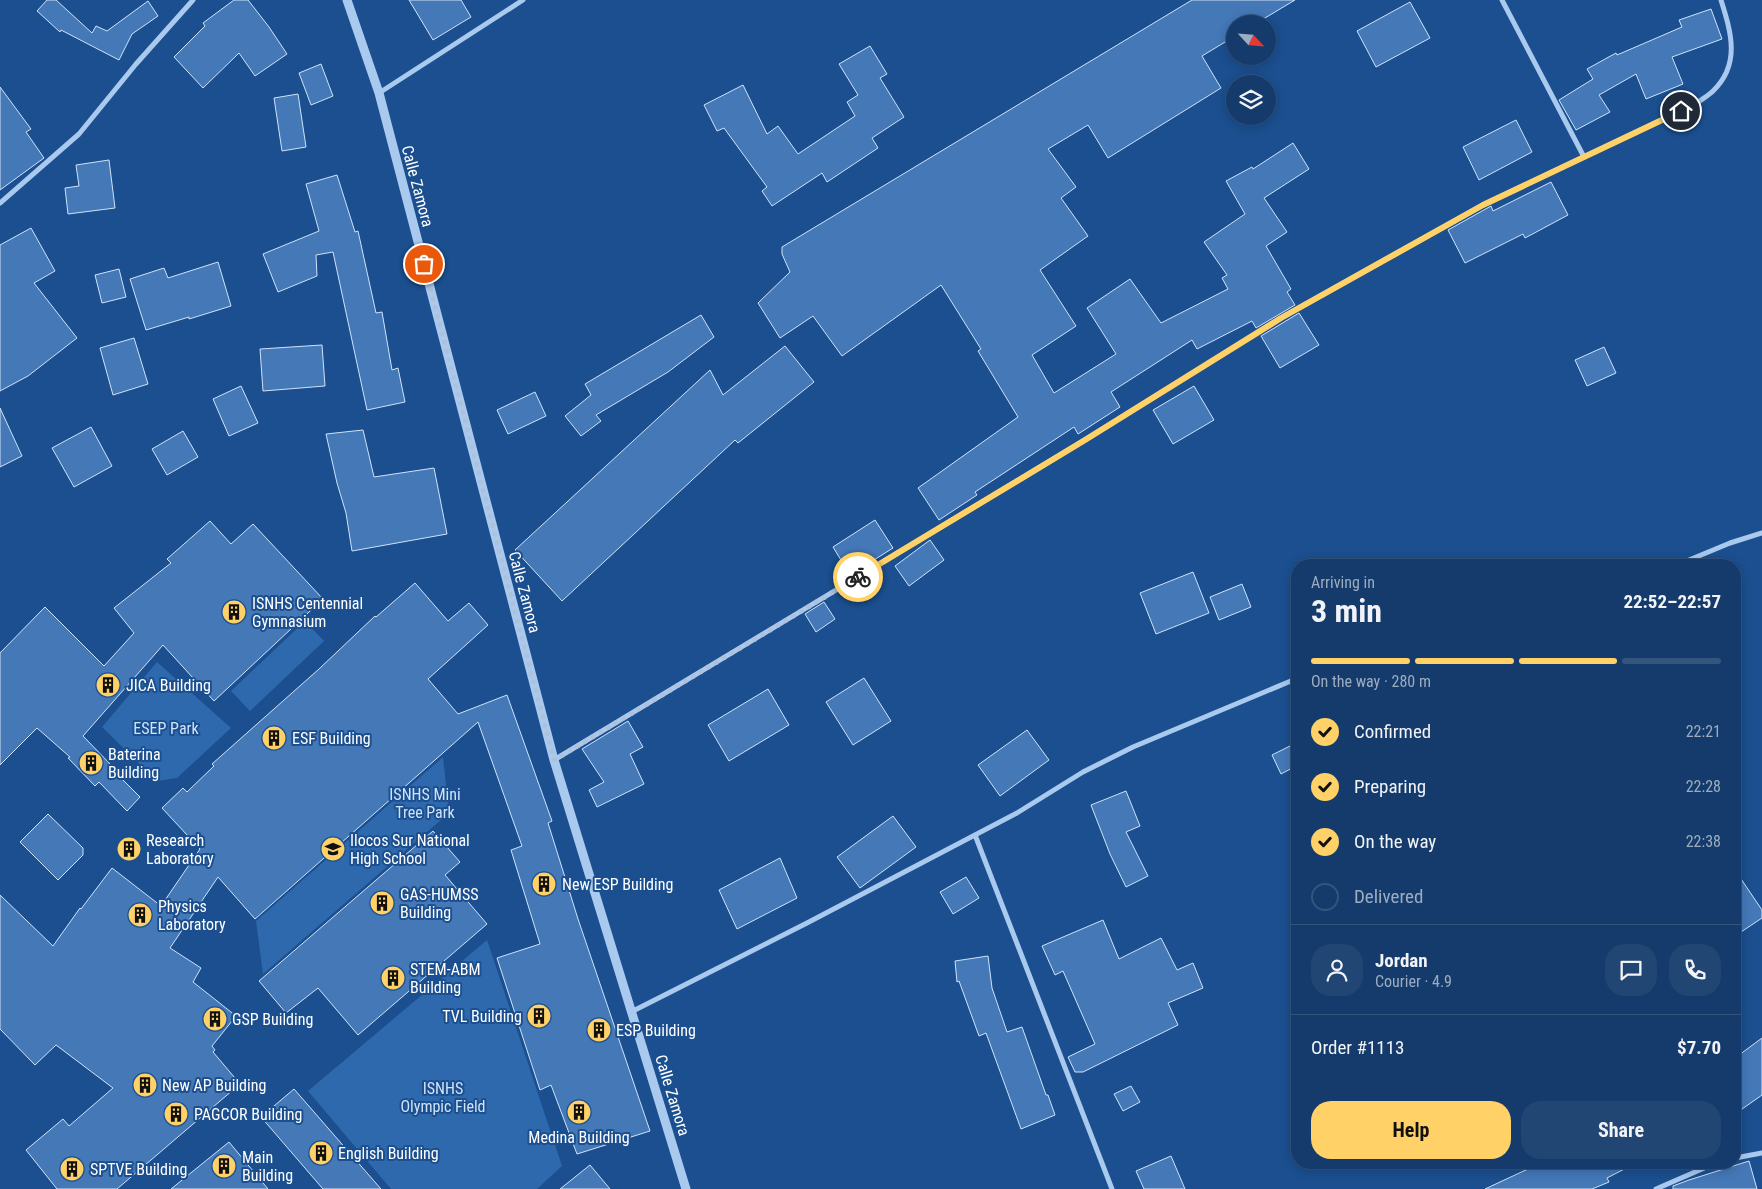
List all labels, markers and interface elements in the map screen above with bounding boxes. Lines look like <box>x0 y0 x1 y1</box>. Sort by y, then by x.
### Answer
north arrow <box>1226 15 1276 65</box>
map controls <box>1226 15 1276 125</box>
button: layers <box>1226 75 1276 125</box>
pin <box>1660 90 1702 132</box>
icon: home <box>1667 97 1695 125</box>
street label: Calle Zamora <box>398 143 438 229</box>
pin <box>403 243 445 285</box>
icon: bag <box>410 250 438 278</box>
street label: Calle Zamora <box>505 549 545 635</box>
courier <box>833 552 883 602</box>
icon: bike <box>844 563 872 591</box>
text: Arriving in <box>1311 573 1375 592</box>
text: 22:52–22:57 <box>1623 590 1721 613</box>
text: 3 min <box>1311 592 1382 630</box>
place label: ISNHS Centennial Gymnasium <box>252 594 363 631</box>
building icon: ISNHS Centennial Gymnasium <box>221 599 247 625</box>
building icon: JICA Building <box>95 672 121 698</box>
text: On the way · 280 m <box>1311 672 1431 691</box>
place label: JICA Building <box>126 676 211 695</box>
icon: check <box>1311 718 1339 746</box>
park label: ESEP Park <box>133 719 199 738</box>
text: Confirmed <box>1354 720 1431 743</box>
text: 22:21 <box>1686 722 1721 741</box>
building icon: ESF Building <box>261 725 287 751</box>
place label: ESF Building <box>292 729 371 748</box>
place label: Baterina Building <box>108 745 161 782</box>
building icon: Baterina Building <box>78 750 104 776</box>
icon: check <box>1311 773 1339 801</box>
text: Preparing <box>1354 775 1426 798</box>
text: 22:28 <box>1686 777 1721 796</box>
park label: ISNHS Mini Tree Park <box>389 785 461 822</box>
icon: check <box>1311 828 1339 856</box>
text: On the way <box>1354 830 1436 853</box>
place label: Research Laboratory <box>146 831 214 868</box>
place label: Ilocos Sur National High School <box>350 831 470 868</box>
text: 22:38 <box>1686 832 1721 851</box>
building icon: Research Laboratory <box>116 836 142 862</box>
school or university icon: Ilocos Sur National High School <box>320 836 346 862</box>
building icon: New ESP Building <box>531 871 557 897</box>
place label: New ESP Building <box>562 875 673 894</box>
place label: GAS-HUMSS Building <box>400 885 479 922</box>
text: Delivered <box>1354 885 1423 908</box>
building icon: GAS-HUMSS Building <box>369 890 395 916</box>
place label: Physics Laboratory <box>158 897 226 934</box>
building icon: Physics Laboratory <box>127 902 153 928</box>
button: person <box>1311 944 1363 996</box>
button: chat <box>1605 944 1657 996</box>
button: phone <box>1669 944 1721 996</box>
text: Jordan <box>1375 949 1428 972</box>
place label: STEM-ABM Building <box>410 960 481 997</box>
building icon: STEM-ABM Building <box>380 965 406 991</box>
text: Courier · 4.9 <box>1375 972 1452 991</box>
building icon: TVL Building <box>526 1003 552 1029</box>
building icon: GSP Building <box>202 1006 228 1032</box>
place label: TVL Building <box>442 1007 522 1026</box>
place label: GSP Building <box>232 1010 313 1029</box>
building icon: ESP Building <box>586 1017 612 1043</box>
place label: ESP Building <box>616 1021 696 1040</box>
text: Order #1113 <box>1311 1036 1404 1059</box>
text: $7.70 <box>1677 1036 1721 1059</box>
street label: Calle Zamora <box>651 1052 694 1138</box>
building icon: New AP Building <box>132 1072 158 1098</box>
place label: New AP Building <box>162 1076 266 1095</box>
park label: ISNHS Olympic Field <box>400 1079 486 1116</box>
building icon: Medina Building <box>566 1099 592 1125</box>
building icon: PAGCOR Building <box>163 1101 189 1127</box>
button: Help <box>1311 1101 1511 1159</box>
button: Share <box>1521 1101 1721 1159</box>
place label: PAGCOR Building <box>194 1105 302 1124</box>
place label: Medina Building <box>528 1128 630 1147</box>
building icon: English Building <box>308 1140 334 1166</box>
place label: English Building <box>338 1144 439 1163</box>
place label: Main Building <box>242 1148 293 1185</box>
building icon: Main Building <box>211 1153 237 1179</box>
building icon: SPTVE Building <box>59 1156 85 1182</box>
place label: SPTVE Building <box>90 1160 187 1179</box>

